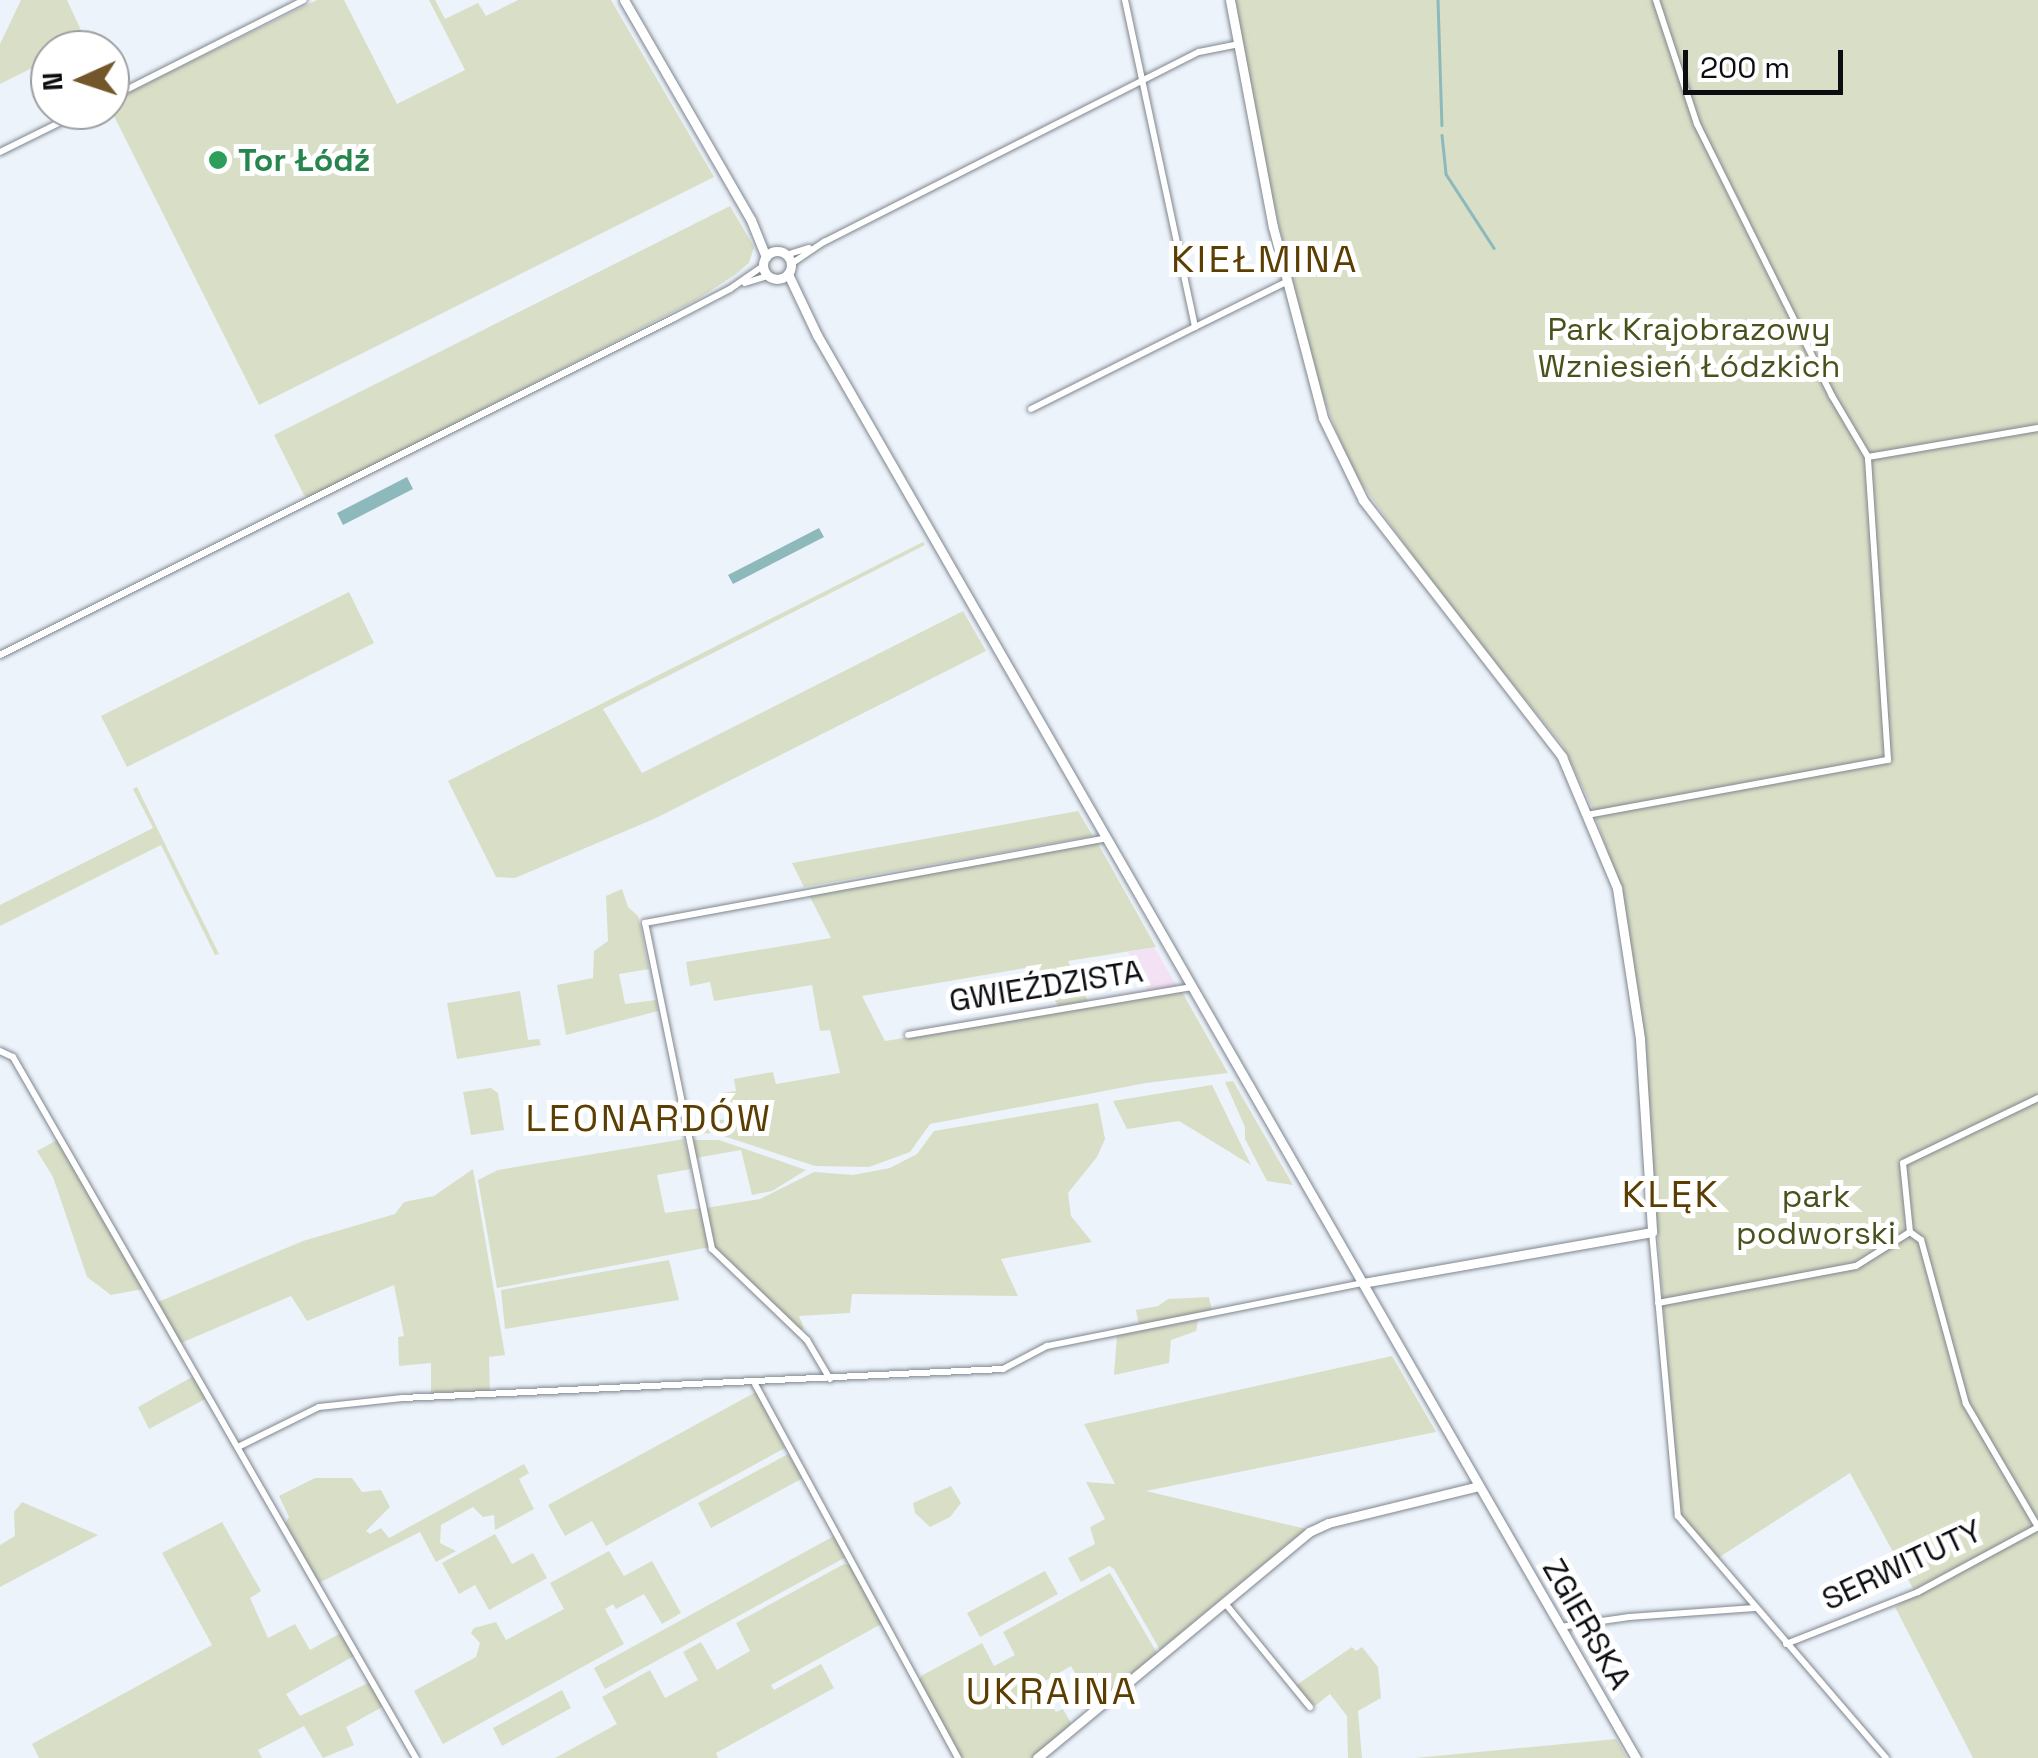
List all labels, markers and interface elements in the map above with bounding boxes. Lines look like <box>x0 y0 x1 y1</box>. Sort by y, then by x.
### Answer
north arrow <box>30 30 130 130</box>
scale bar <box>1688 30 1848 92</box>
text: 200 m <box>1700 48 1790 87</box>
text: N <box>34 71 71 92</box>
place label: Tor Łódź <box>238 141 370 179</box>
marker: Tor Łódź <box>207 149 229 171</box>
district label: KIEŁMINA <box>1171 237 1359 283</box>
park label: Park Krajobrazowy Wzniesień Łódzkich <box>1538 311 1840 386</box>
street label: GWIEŹDZISTA <box>946 952 1146 1020</box>
district label: LEONARDÓW <box>526 1096 772 1142</box>
district label: KLĘK <box>1622 1172 1720 1218</box>
park label: park podworski <box>1736 1178 1896 1253</box>
street label: SERWITUTY <box>1816 1511 1988 1619</box>
street label: ZGIERSKA <box>1534 1552 1640 1696</box>
district label: UKRAINA <box>966 1669 1138 1715</box>

